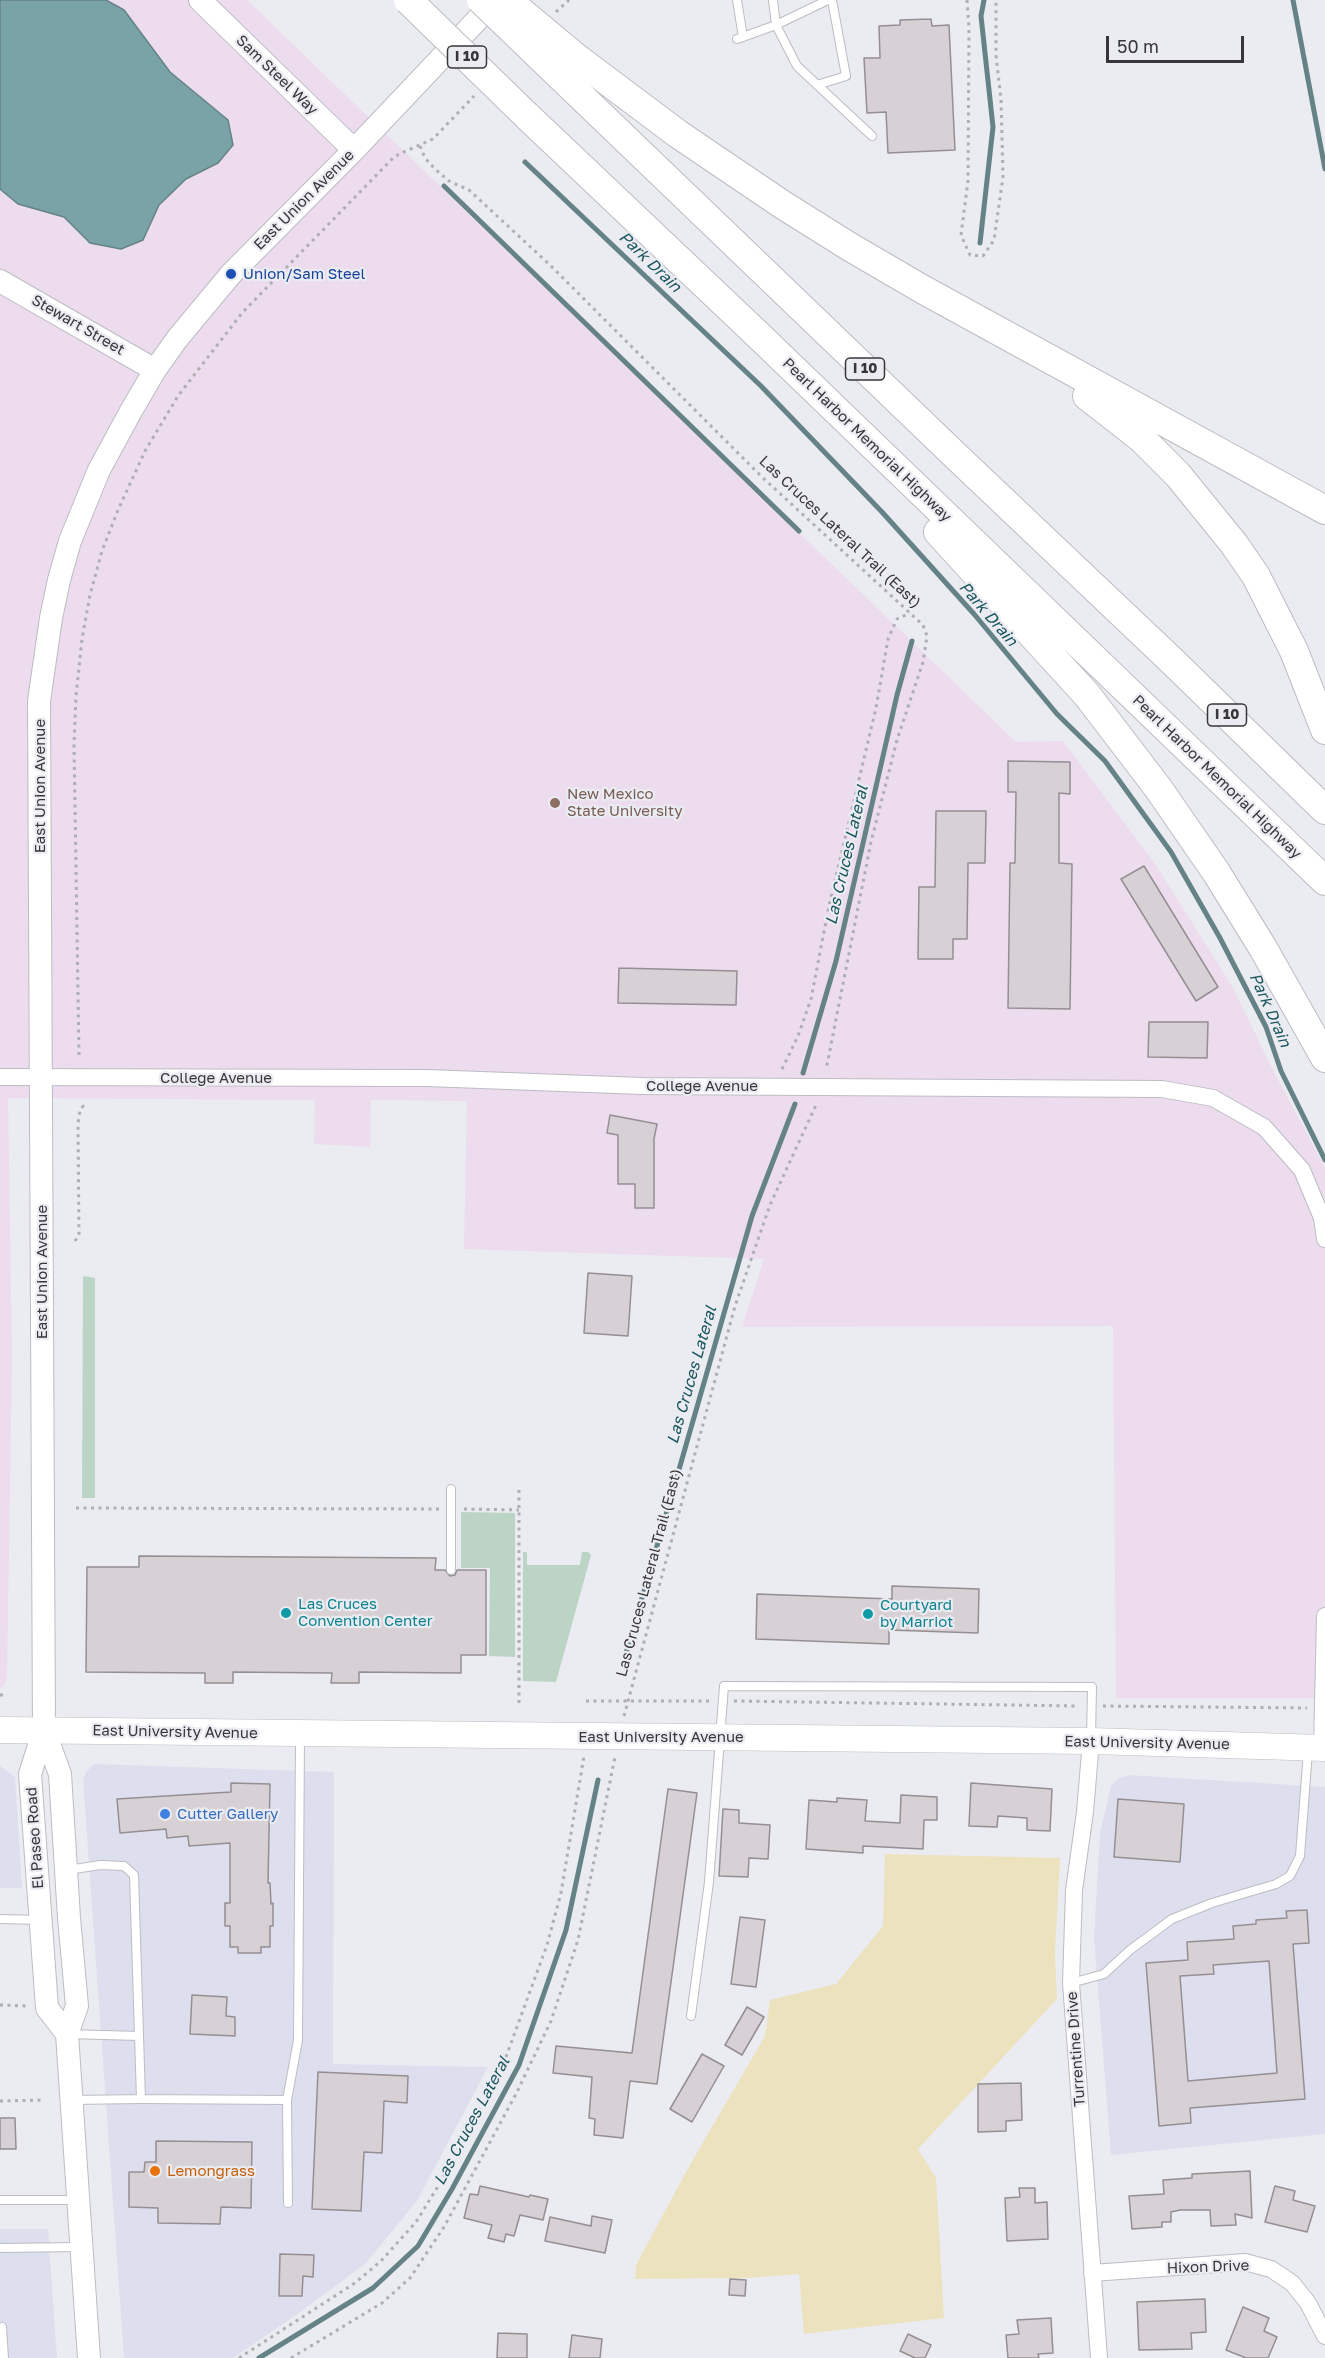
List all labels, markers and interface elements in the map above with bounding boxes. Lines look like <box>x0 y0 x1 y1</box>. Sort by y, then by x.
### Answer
scale bar <box>1109 24 1247 62</box>
street label: Sam Steel Way <box>232 31 322 119</box>
text: 50 m <box>1117 35 1159 57</box>
road number: I 10 <box>448 46 486 68</box>
street label: East Union Avenue <box>250 146 358 254</box>
water label: Park Drain <box>615 228 685 296</box>
place label: Union/Sam Steel <box>243 265 365 283</box>
marker: Union/Sam Steel <box>224 267 238 281</box>
street label: Stewart Street <box>28 291 128 359</box>
street label: Pearl Harbor Memorial Highway <box>779 354 955 526</box>
road number: I 10 <box>846 358 884 380</box>
street label: Las Cruces Lateral Trail (East) <box>755 452 925 612</box>
water label: Park Drain <box>955 578 1021 650</box>
street label: Pearl Harbor Memorial Highway <box>1129 691 1305 863</box>
road number: I 10 <box>1208 704 1246 726</box>
street label: East Union Avenue <box>31 719 49 853</box>
water label: Las Cruces Lateral <box>822 784 872 926</box>
place label: New Mexico State University <box>567 785 683 820</box>
marker: New Mexico State University <box>548 796 562 810</box>
water label: Park Drain <box>1245 970 1295 1050</box>
street label: College Avenue <box>160 1069 272 1087</box>
street label: College Avenue <box>646 1077 758 1095</box>
street label: East Union Avenue <box>33 1205 51 1339</box>
water label: Las Cruces Lateral <box>663 1304 721 1446</box>
street label: Las Cruces Lateral Trail (East) <box>613 1467 685 1679</box>
place label: Las Cruces Convention Center <box>298 1595 433 1630</box>
place label: Courtyard by Marriot <box>880 1596 953 1631</box>
marker: Las Cruces Convention Center <box>279 1606 293 1620</box>
marker: Courtyard by Marriot <box>861 1607 875 1621</box>
street label: East University Avenue <box>92 1722 258 1742</box>
street label: East University Avenue <box>578 1728 744 1746</box>
street label: East University Avenue <box>1064 1733 1230 1753</box>
street label: El Paseo Road <box>22 1786 48 1890</box>
place label: Cutter Gallery <box>177 1805 278 1823</box>
marker: Cutter Gallery <box>158 1807 172 1821</box>
street label: Turrentine Drive <box>1063 1991 1089 2107</box>
water label: Las Cruces Lateral <box>430 2054 514 2188</box>
place label: Lemongrass <box>167 2162 255 2180</box>
marker: Lemongrass <box>148 2164 162 2178</box>
street label: Hixon Drive <box>1166 2257 1250 2277</box>

